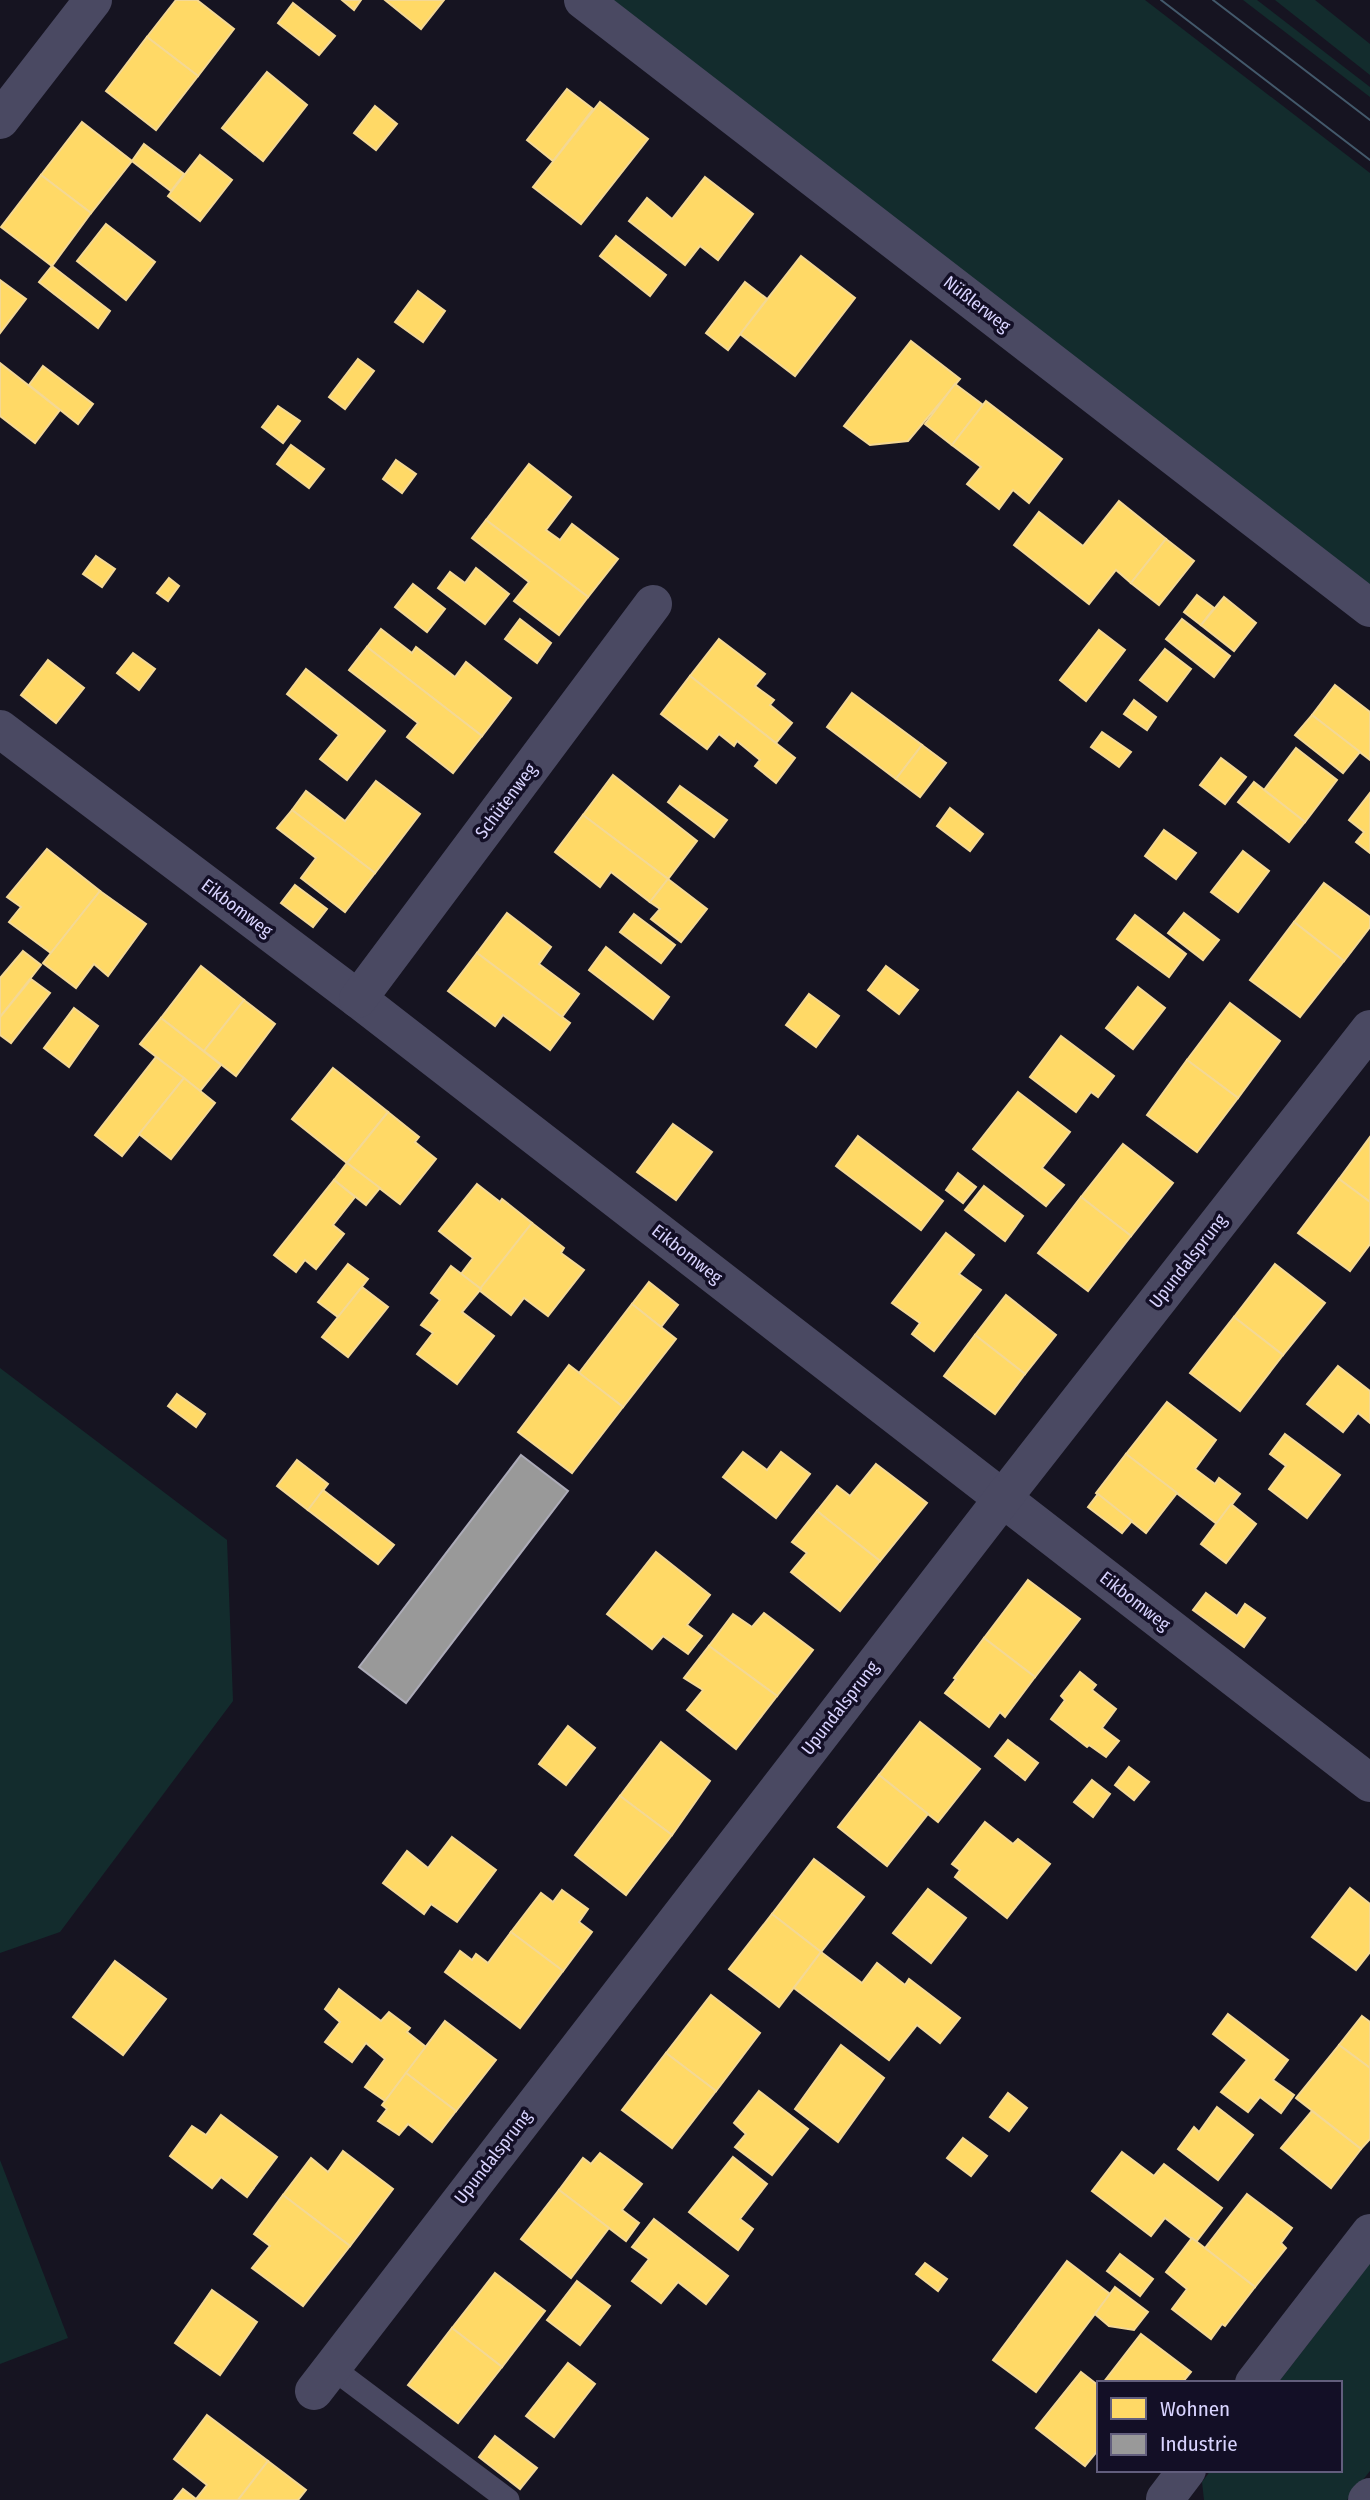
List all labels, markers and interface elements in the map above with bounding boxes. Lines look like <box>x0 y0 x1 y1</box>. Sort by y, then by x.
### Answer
street label: Nüßlerweg <box>939 271 1015 337</box>
street label: Schütenweg <box>471 759 542 843</box>
street label: Eikbomweg <box>197 874 277 942</box>
street label: Upundalsprung <box>1145 1209 1232 1312</box>
street label: Eikbomweg <box>647 1220 727 1289</box>
street label: Eikbomweg <box>1095 1567 1175 1636</box>
street label: Upundalsprung <box>797 1656 884 1759</box>
street label: Upundalsprung <box>450 2105 537 2208</box>
legend <box>1097 2381 1342 2472</box>
text: Wohnen <box>1160 2396 1230 2422</box>
text: Industrie <box>1160 2431 1238 2457</box>

